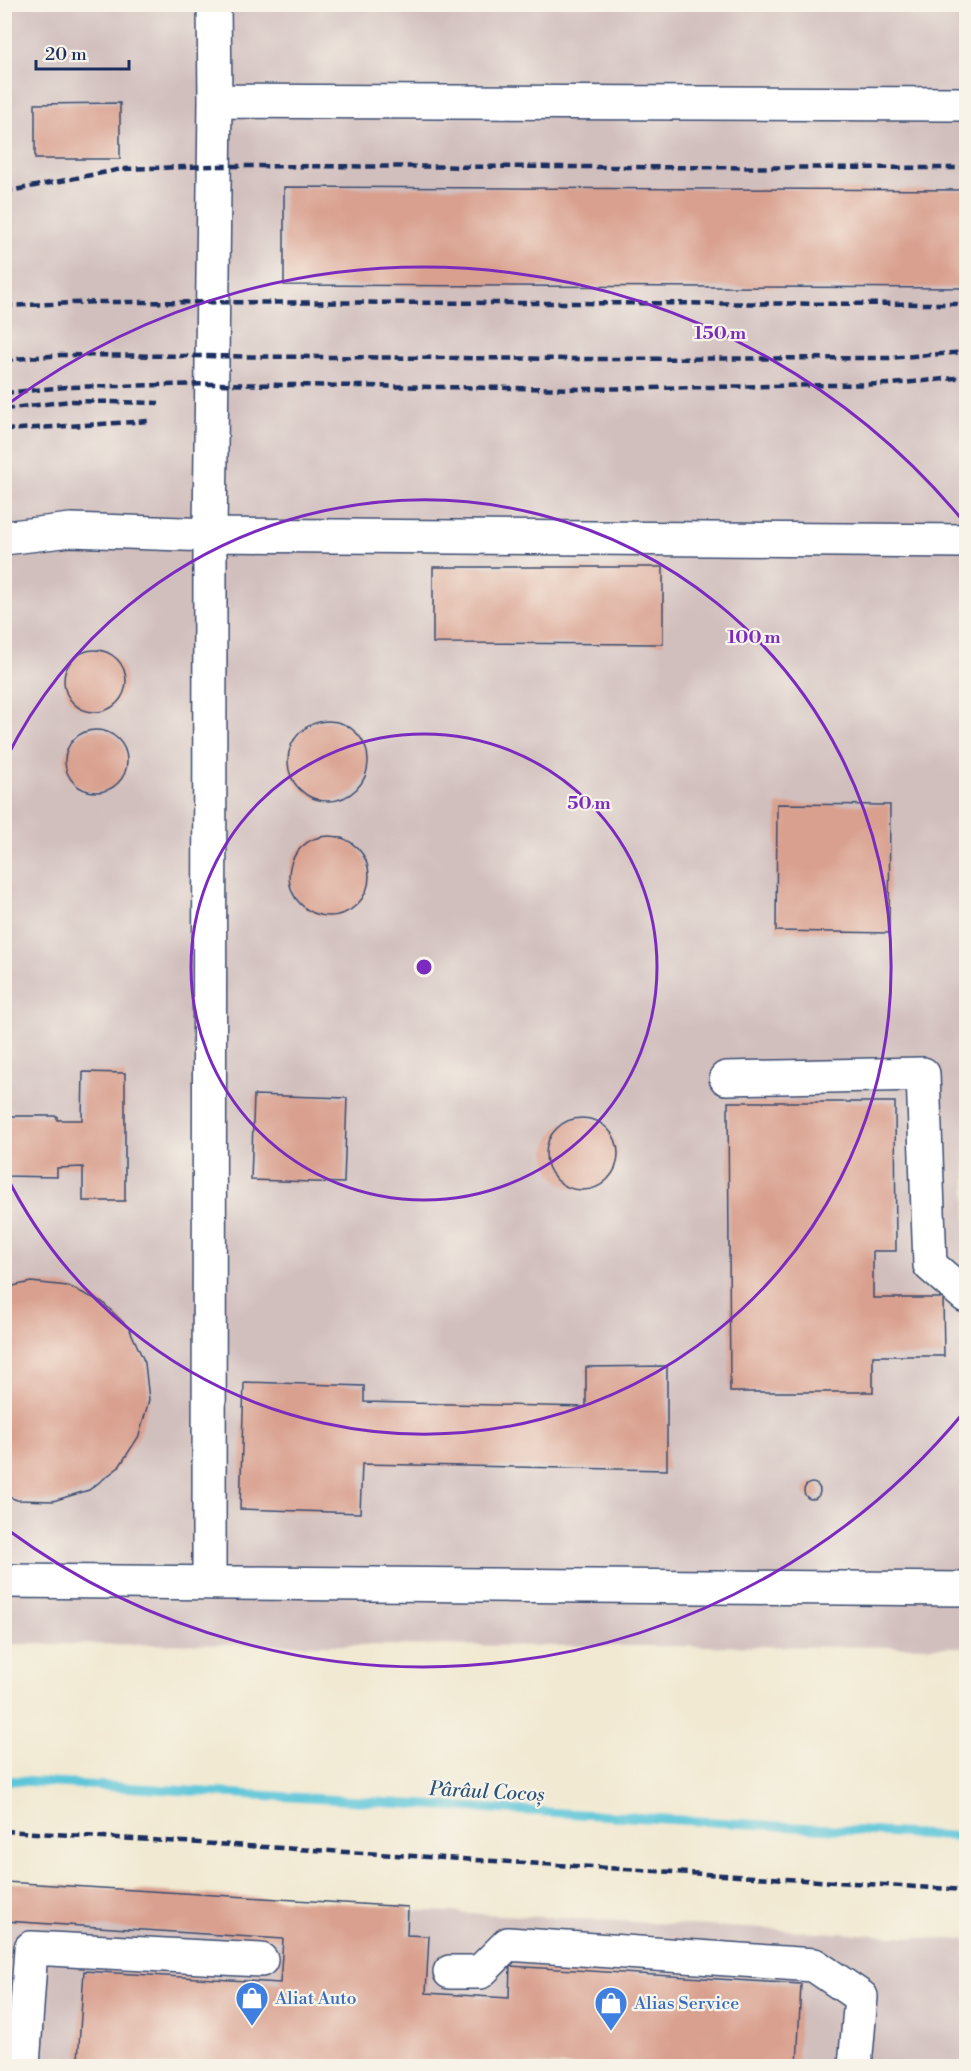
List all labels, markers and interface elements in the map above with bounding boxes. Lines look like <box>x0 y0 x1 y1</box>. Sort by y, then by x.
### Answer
scale bar <box>36 33 129 71</box>
text: 20 m <box>45 43 87 66</box>
text: 150 m <box>694 322 747 345</box>
text: 100 m <box>727 626 781 649</box>
text: 50 m <box>567 792 611 815</box>
centre of rings <box>414 957 434 977</box>
water label: Pârâul Cocoș <box>428 1777 546 1808</box>
shop icon: Aliat Auto <box>234 1980 270 2027</box>
shop icon: Alias Service <box>593 1985 629 2032</box>
place label: Aliat Auto <box>274 1987 357 2010</box>
place label: Alias Service <box>633 1992 739 2015</box>

